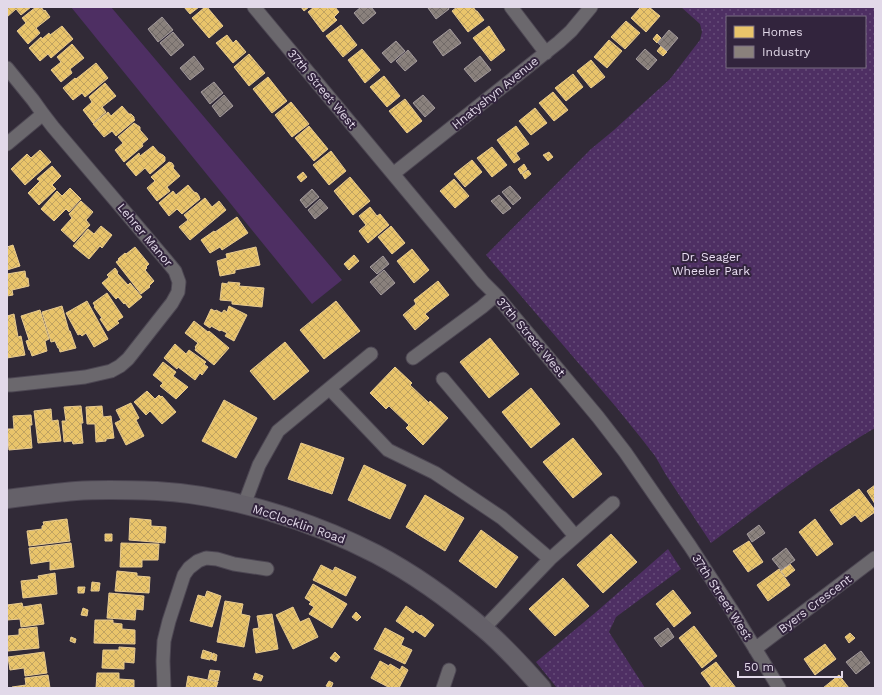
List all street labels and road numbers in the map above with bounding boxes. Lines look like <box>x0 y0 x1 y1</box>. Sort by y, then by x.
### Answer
street label: 37th Street West <box>285 47 359 131</box>
street label: Hnatyshyn Avenue <box>449 54 541 132</box>
street label: Lehrer Manor <box>115 201 176 270</box>
street label: 37th Street West <box>494 295 568 379</box>
street label: McClocklin Road <box>251 502 347 546</box>
street label: 37th Street West <box>689 552 755 642</box>
street label: Byers Crescent <box>776 572 854 636</box>

